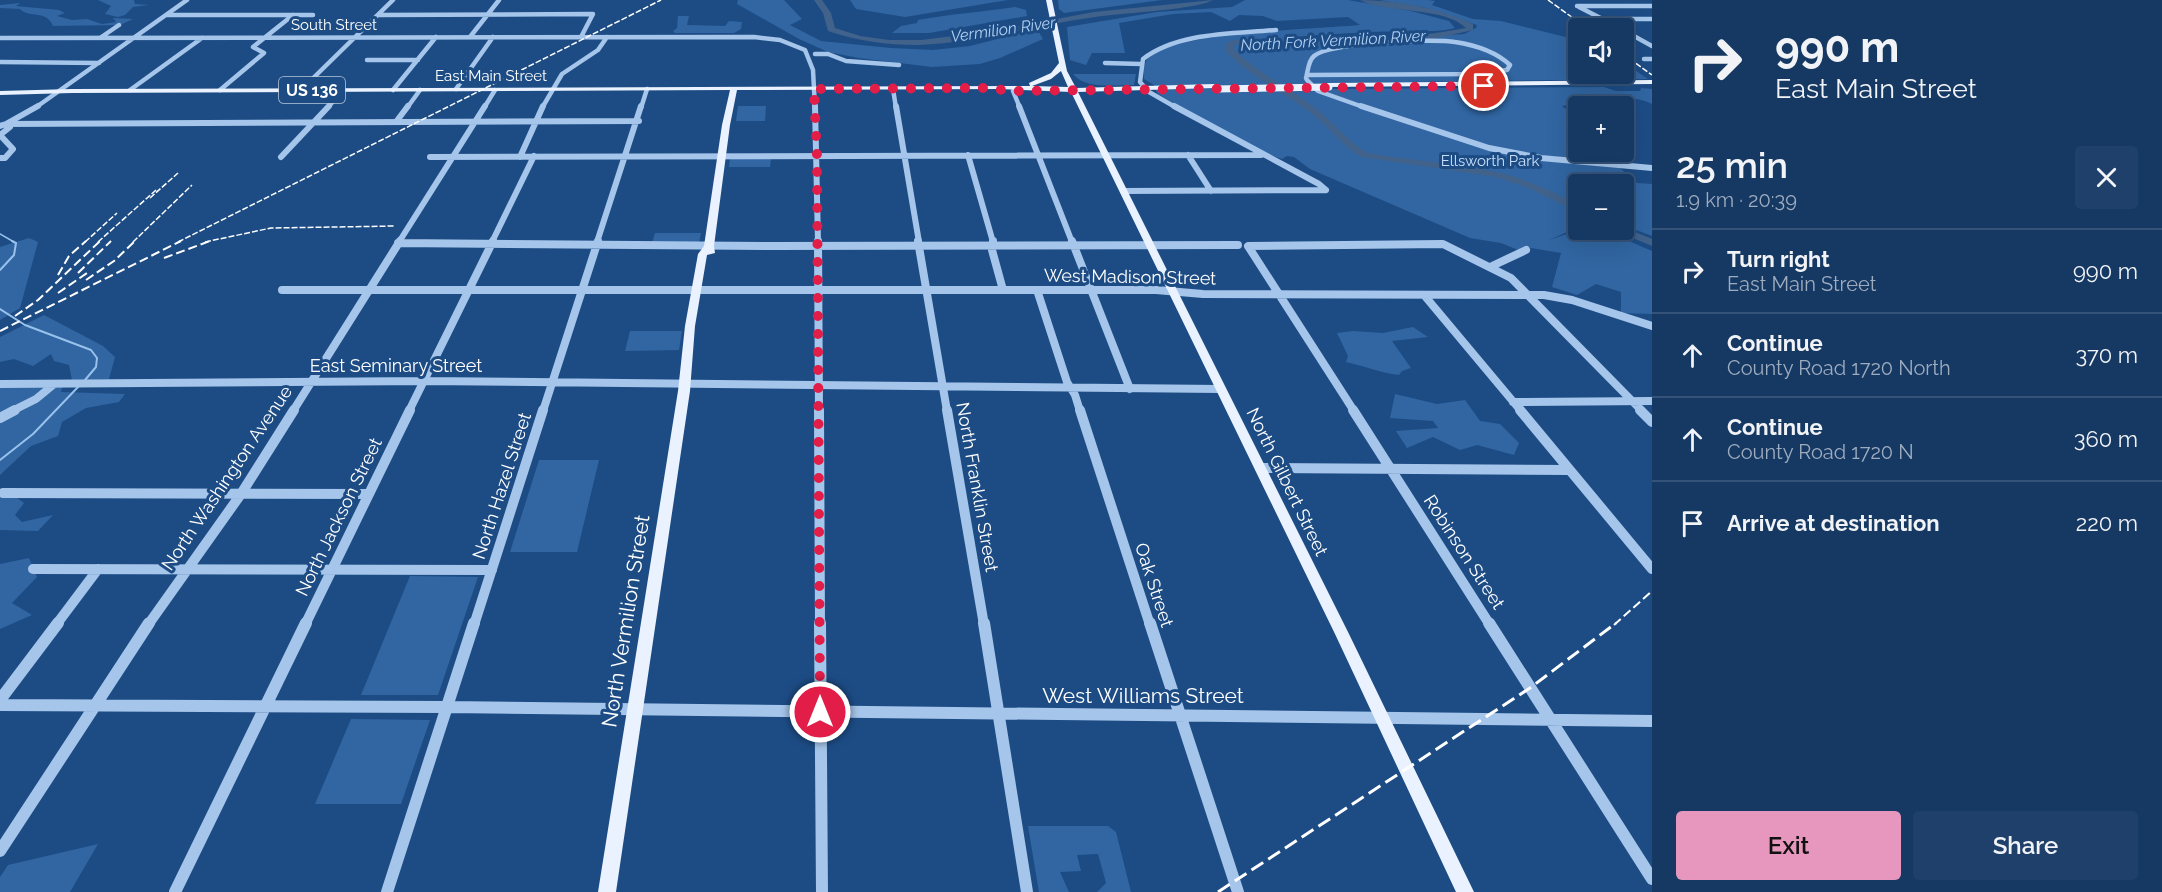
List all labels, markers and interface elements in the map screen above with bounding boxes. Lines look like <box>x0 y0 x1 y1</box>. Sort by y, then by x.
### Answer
water label: Vermilion River <box>949 13 1057 46</box>
street label: South Street <box>291 16 377 34</box>
map controls <box>1568 18 1634 240</box>
button: sound <box>1568 18 1634 84</box>
text: 990 m <box>1775 23 1899 72</box>
icon: right <box>1676 24 1754 102</box>
water label: North Fork Vermilion River <box>1240 26 1427 55</box>
pin <box>1458 60 1509 111</box>
street label: East Main Street <box>435 67 547 85</box>
icon: arrive <box>1467 69 1500 102</box>
text: East Main Street <box>1775 73 1977 104</box>
road number: US 136 <box>279 77 345 103</box>
button: + <box>1568 96 1634 162</box>
text: 25 min <box>1676 144 1788 186</box>
button: close <box>2075 146 2138 209</box>
park label: Ellsworth Park <box>1441 152 1539 170</box>
button: − <box>1568 174 1634 240</box>
text: 1.9 km · 20:39 <box>1676 188 1797 212</box>
text: Turn right <box>1727 246 1830 272</box>
icon: right <box>1676 255 1709 288</box>
text: 990 m <box>2073 258 2138 284</box>
street label: West Madison Street <box>1044 264 1216 289</box>
text: East Main Street <box>1727 272 1876 296</box>
text: Continue <box>1727 330 1823 356</box>
icon: ahead <box>1676 339 1709 372</box>
text: 370 m <box>2075 342 2138 368</box>
street label: East Seminary Street <box>310 355 482 376</box>
text: County Road 1720 North <box>1727 356 1951 380</box>
street label: North Washington Avenue <box>157 381 296 574</box>
street label: North Franklin Street <box>952 401 1003 573</box>
street label: North Gilbert Street <box>1242 404 1332 559</box>
street label: North Hazel Street <box>468 410 535 562</box>
text: Continue <box>1727 414 1823 440</box>
icon: ahead <box>1676 423 1709 456</box>
text: 360 m <box>2074 426 2138 452</box>
street label: North Jackson Street <box>291 434 386 599</box>
text: County Road 1720 N <box>1727 440 1914 464</box>
street label: Robinson Street <box>1420 491 1509 613</box>
icon: arrive <box>1676 507 1709 540</box>
text: Arrive at destination <box>1727 510 1940 536</box>
text: 220 m <box>2076 510 2138 536</box>
street label: North Vermilion Street <box>596 513 655 729</box>
street label: Oak Street <box>1131 540 1178 630</box>
position arrow <box>788 680 852 744</box>
street label: West Williams Street <box>1042 683 1244 708</box>
button: Exit <box>1676 811 1901 880</box>
button: Share <box>1913 811 2138 880</box>

